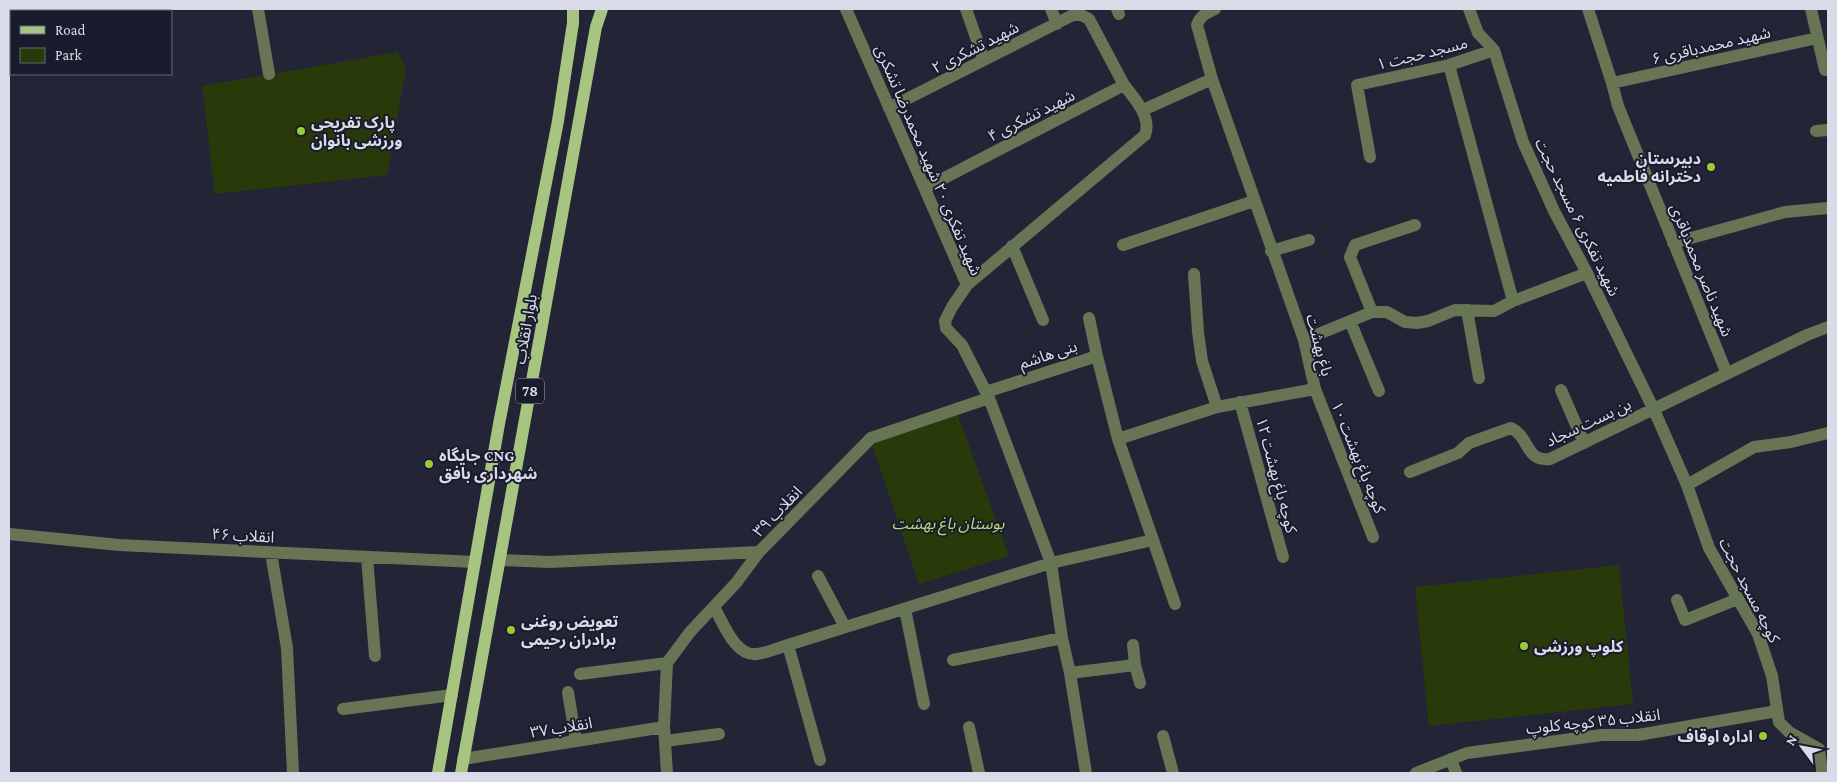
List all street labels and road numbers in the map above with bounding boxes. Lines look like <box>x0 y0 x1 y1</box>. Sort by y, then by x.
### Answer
street label: شهید تشکری ۲ <box>929 18 1022 78</box>
street label: شهید محمدباقری ۶ <box>1650 24 1772 68</box>
street label: مسجد حجت ۱ <box>1375 34 1469 73</box>
street label: شهید تفکری ۲۰ شهید محمدرضا تشکری <box>871 42 985 278</box>
street label: شهید تشکری ۴ <box>985 86 1078 146</box>
street label: شهید تفکری ۶ مسجد حجت <box>1531 136 1623 299</box>
street label: شهید ناصر محمدباقری <box>1666 201 1736 340</box>
street label: بلوار انقلاب <box>511 293 541 366</box>
street label: باغ بهشت <box>1299 312 1336 379</box>
street label: بنی هاشم <box>1017 337 1081 376</box>
road number: 78 <box>516 378 544 404</box>
street label: بن بست سجاد <box>1543 395 1634 451</box>
street label: کوچه باغ بهشت ۱۰ <box>1325 399 1389 518</box>
street label: کوچه باغ بهشت ۱۲ <box>1249 415 1300 536</box>
street label: انقلاب ۳۹ <box>749 483 806 540</box>
street label: انقلاب ۴۶ <box>211 525 275 546</box>
street label: کوچه مسجد حجت <box>1714 535 1783 647</box>
street label: انقلاب ۳۵ کوچه کلوپ <box>1525 706 1661 739</box>
street label: انقلاب ۳۷ <box>529 714 593 741</box>

